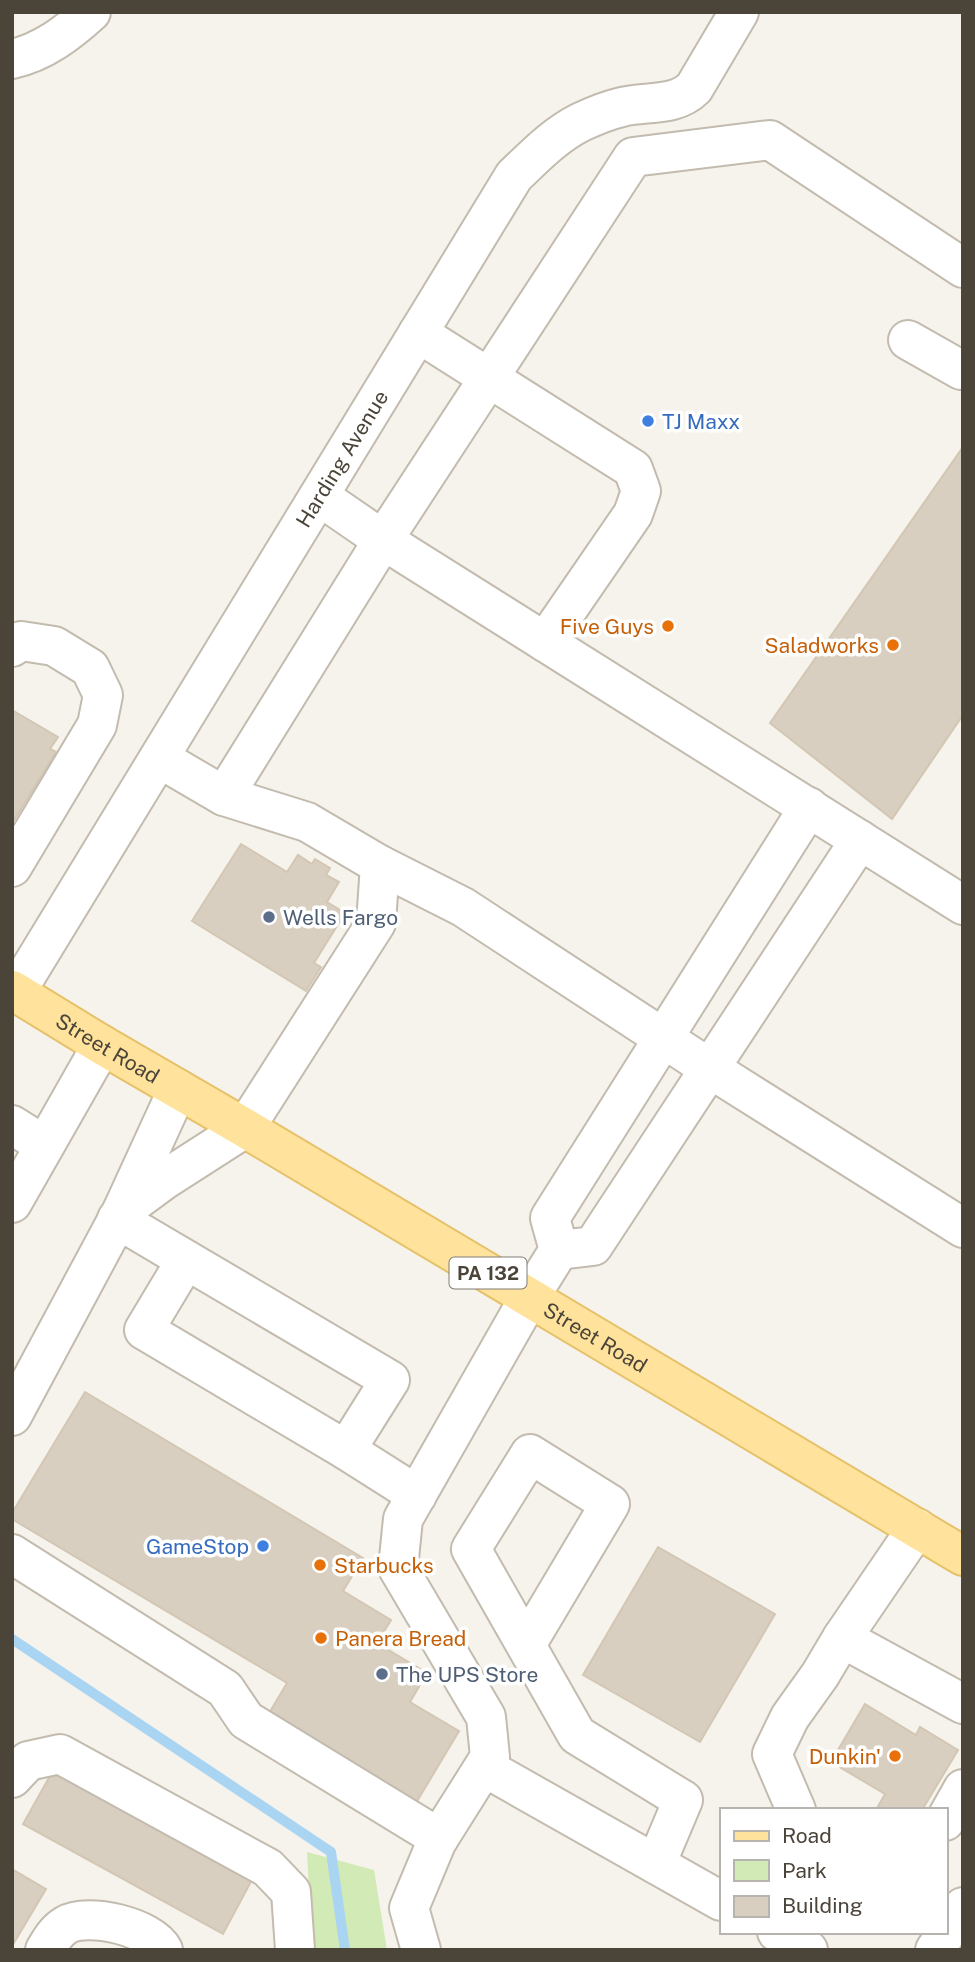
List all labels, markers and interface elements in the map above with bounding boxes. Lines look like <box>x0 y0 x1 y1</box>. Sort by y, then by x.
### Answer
street label: Harding Avenue <box>290 385 393 532</box>
place label: TJ Maxx <box>662 409 740 434</box>
marker: TJ Maxx <box>640 413 656 429</box>
place label: Five Guys <box>560 614 654 639</box>
marker: Five Guys <box>660 618 676 634</box>
place label: Saladworks <box>765 633 879 658</box>
marker: Saladworks <box>885 637 901 653</box>
place label: Wells Fargo <box>283 905 398 930</box>
marker: Wells Fargo <box>261 909 277 925</box>
street label: Street Road <box>51 1007 164 1088</box>
road number: PA 132 <box>449 1258 526 1288</box>
street label: Street Road <box>539 1297 652 1378</box>
place label: GameStop <box>146 1534 249 1559</box>
marker: GameStop <box>255 1538 271 1554</box>
place label: Starbucks <box>334 1553 434 1578</box>
marker: Starbucks <box>312 1557 328 1573</box>
place label: Panera Bread <box>335 1626 466 1651</box>
marker: Panera Bread <box>313 1630 329 1646</box>
place label: The UPS Store <box>396 1662 538 1687</box>
marker: The UPS Store <box>374 1666 390 1682</box>
place label: Dunkin' <box>809 1744 881 1769</box>
marker: Dunkin' <box>887 1748 903 1764</box>
legend <box>720 1808 947 1934</box>
text: Road <box>782 1823 832 1848</box>
text: Park <box>782 1858 827 1883</box>
text: Building <box>782 1893 863 1918</box>

